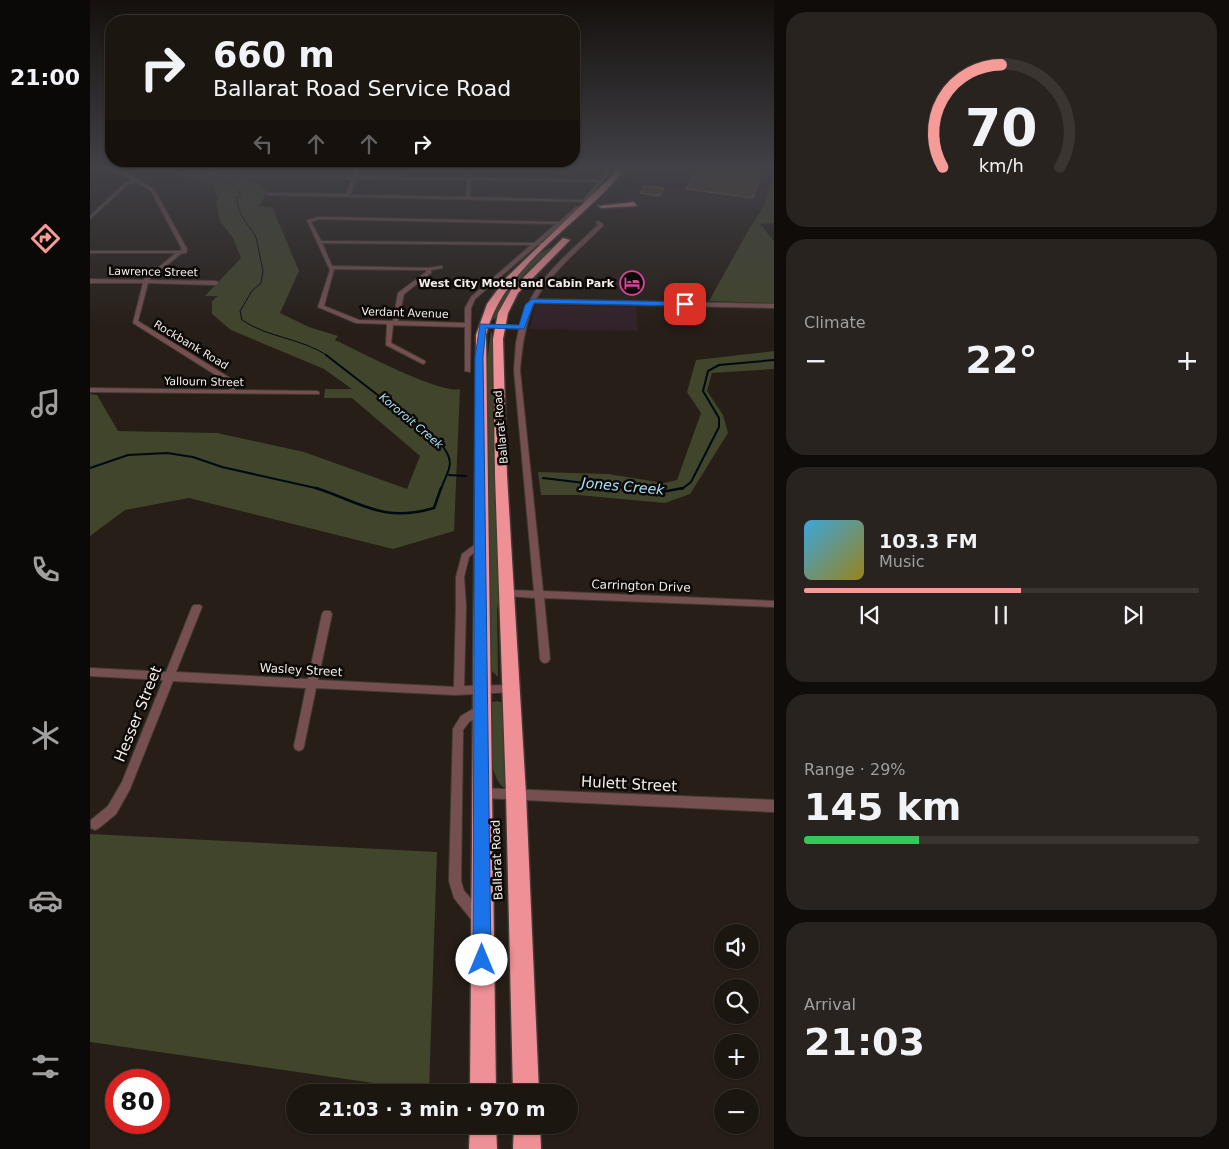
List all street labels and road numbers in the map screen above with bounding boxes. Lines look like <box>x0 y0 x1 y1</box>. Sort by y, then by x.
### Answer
street label: Lawrence Street <box>108 265 199 279</box>
street label: Verdant Avenue <box>361 305 449 321</box>
street label: Rockbank Road <box>151 318 231 372</box>
street label: Yallourn Street <box>163 375 245 389</box>
street label: Ballarat Road <box>491 390 511 464</box>
street label: Carrington Drive <box>591 577 691 595</box>
street label: Wasley Street <box>259 661 343 679</box>
street label: Hesser Street <box>111 663 165 765</box>
street label: Hulett Street <box>580 772 678 796</box>
street label: Ballarat Road <box>489 820 505 900</box>

